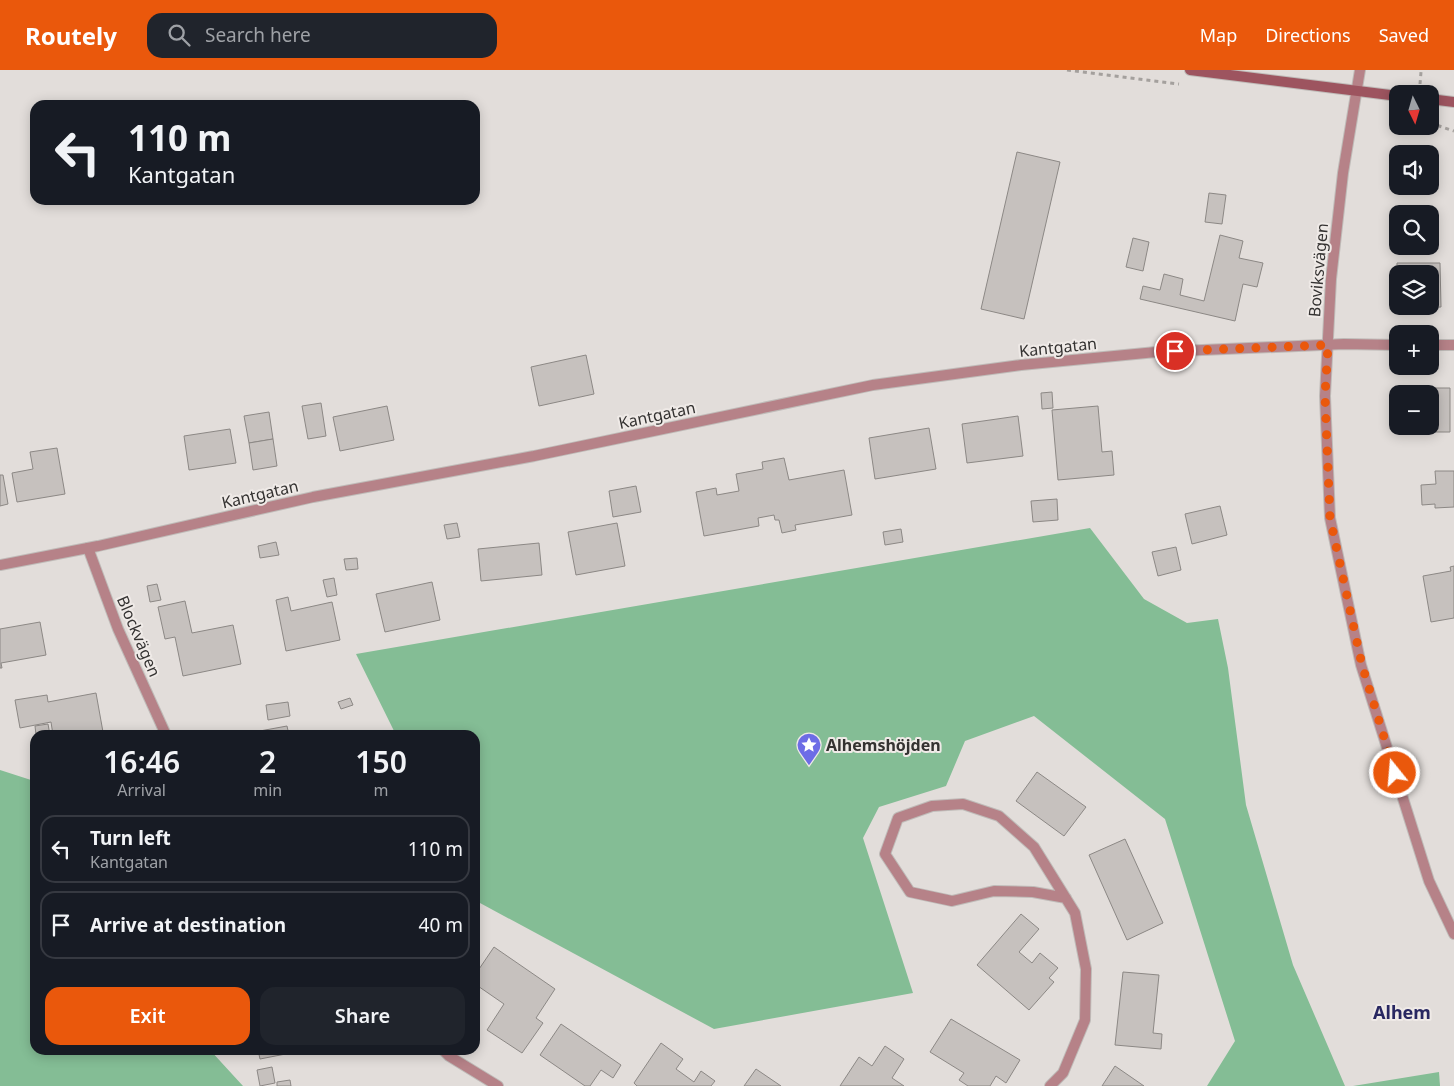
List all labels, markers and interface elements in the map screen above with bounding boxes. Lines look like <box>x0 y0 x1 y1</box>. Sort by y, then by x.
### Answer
search box <box>147 13 497 58</box>
text: Routely <box>25 19 117 52</box>
icon: search <box>165 21 193 49</box>
text: Search here <box>205 22 311 48</box>
text: Map <box>1200 23 1237 47</box>
text: Directions <box>1265 23 1351 47</box>
text: Saved <box>1379 23 1429 47</box>
north arrow <box>1389 85 1439 135</box>
map controls <box>1389 85 1439 435</box>
text: 110 m <box>128 114 231 161</box>
icon: left <box>45 120 110 185</box>
button: sound <box>1389 145 1439 195</box>
text: Kantgatan <box>128 159 235 189</box>
button: search <box>1389 205 1439 255</box>
street label: Boviksvägen <box>1303 222 1333 318</box>
button: layers <box>1389 265 1439 315</box>
button: + <box>1389 325 1439 375</box>
pin <box>1154 330 1196 372</box>
street label: Kantgatan <box>1018 332 1098 362</box>
icon: arrive <box>1161 337 1189 365</box>
button: − <box>1389 385 1439 435</box>
street label: Kantgatan <box>617 396 697 434</box>
street label: Kantgatan <box>220 475 300 513</box>
street label: Blockvägen <box>112 592 166 680</box>
place icon: Alhemshöjden <box>796 732 822 766</box>
place label: Alhemshöjden <box>826 734 941 756</box>
text: 16:46 <box>103 741 180 782</box>
text: 2 <box>259 741 276 782</box>
text: 150 <box>355 741 407 782</box>
position arrow <box>1368 746 1420 798</box>
text: Arrival <box>117 779 166 801</box>
text: min <box>253 779 282 801</box>
text: m <box>374 779 389 801</box>
text: Turn left <box>90 825 171 851</box>
icon: left <box>47 835 75 863</box>
text: 110 m <box>408 836 463 862</box>
text: Kantgatan <box>90 851 168 873</box>
icon: arrive <box>47 911 75 939</box>
text: Arrive at destination <box>90 912 286 938</box>
text: 40 m <box>419 912 463 938</box>
button: Exit <box>45 987 250 1045</box>
button: Share <box>260 987 465 1045</box>
district label: Alhem <box>1373 1000 1431 1024</box>

